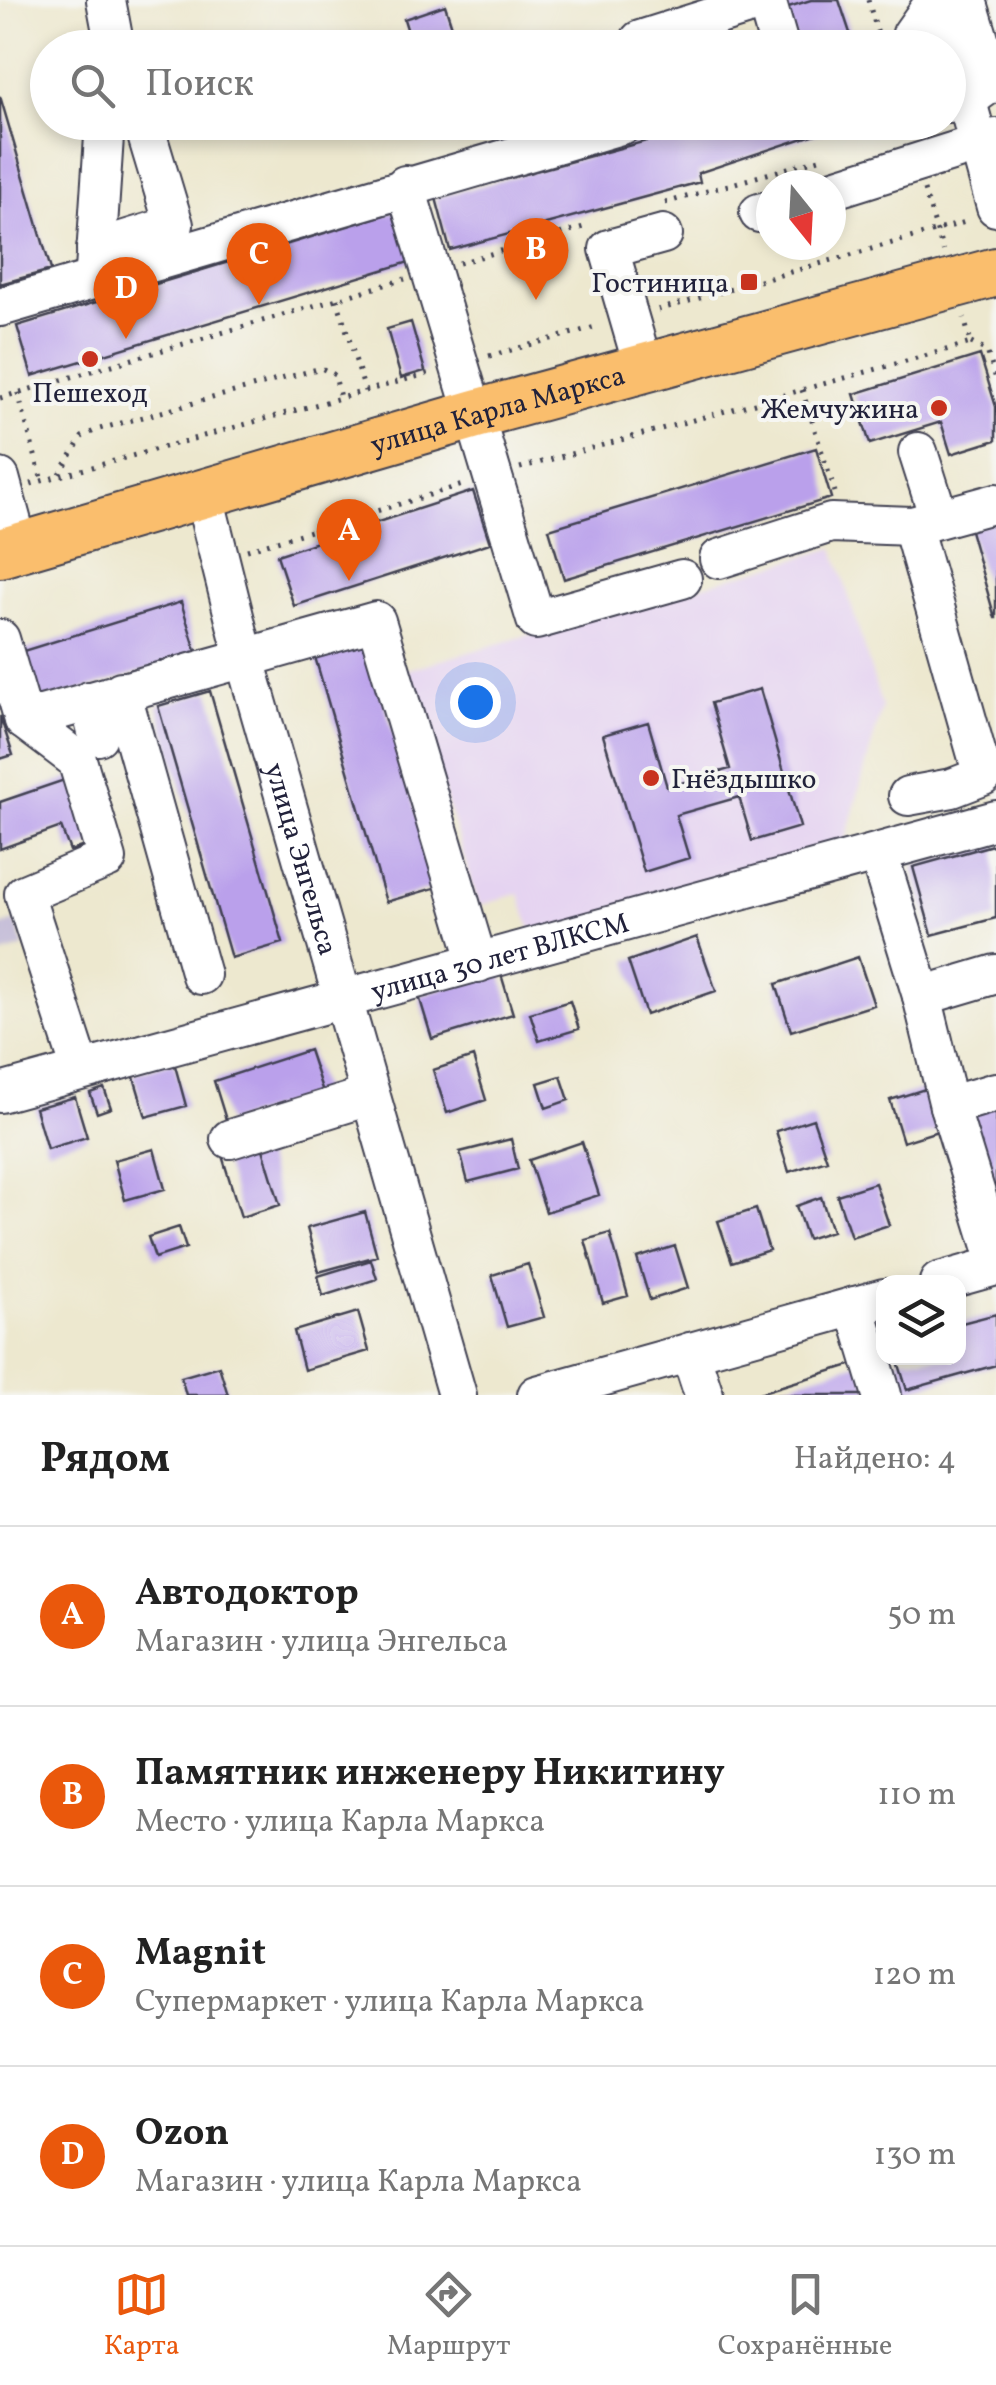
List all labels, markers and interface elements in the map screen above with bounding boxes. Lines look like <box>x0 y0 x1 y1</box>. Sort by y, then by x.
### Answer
search box <box>30 30 966 140</box>
icon: search <box>65 58 120 113</box>
text: Поиск <box>145 59 254 112</box>
north arrow <box>756 170 846 260</box>
pin: B <box>504 218 568 300</box>
pin: C <box>226 222 292 305</box>
pin: D <box>94 256 158 339</box>
place label: Гостиница <box>591 265 729 304</box>
marker: Гостиница <box>738 271 760 293</box>
marker: Пешеход <box>79 348 101 370</box>
street label: улица Карла Маркса <box>366 357 630 466</box>
place label: Пешеход <box>32 375 148 414</box>
place label: Жемчужина <box>761 391 919 430</box>
marker: Жемчужина <box>928 397 950 419</box>
pin: A <box>316 498 382 581</box>
your location <box>450 677 501 728</box>
street label: улица Энгельса <box>254 759 346 960</box>
place label: Гнёздышко <box>671 761 816 800</box>
marker: Гнёздышко <box>640 767 662 789</box>
street label: улица 30 лет ВЛКСМ <box>367 905 634 1012</box>
map controls <box>876 1275 966 1365</box>
button: layers <box>876 1275 966 1365</box>
text: Рядом <box>40 1431 170 1490</box>
text: Найдено: 4 <box>794 1438 956 1482</box>
text: Автодоктор <box>135 1568 359 1621</box>
text: A <box>61 1594 84 1638</box>
text: 50 m <box>887 1594 956 1638</box>
text: Магазин · улица Энгельса <box>135 1621 508 1665</box>
text: Памятник инженеру Никитину <box>135 1748 725 1801</box>
text: B <box>62 1774 83 1818</box>
text: 110 m <box>877 1774 956 1818</box>
text: Место · улица Карла Маркса <box>135 1801 545 1845</box>
text: Magnit <box>135 1928 266 1981</box>
text: C <box>62 1954 83 1998</box>
text: 120 m <box>873 1954 956 1998</box>
text: Супермаркет · улица Карла Маркса <box>135 1981 645 2025</box>
text: Ozon <box>135 2108 229 2161</box>
text: D <box>61 2134 84 2178</box>
text: 130 m <box>874 2134 956 2178</box>
text: Магазин · улица Карла Маркса <box>135 2161 582 2205</box>
tab: Карта <box>104 2267 180 2366</box>
tab: Маршрут <box>387 2267 510 2366</box>
tab: Сохранённые <box>718 2267 892 2366</box>

